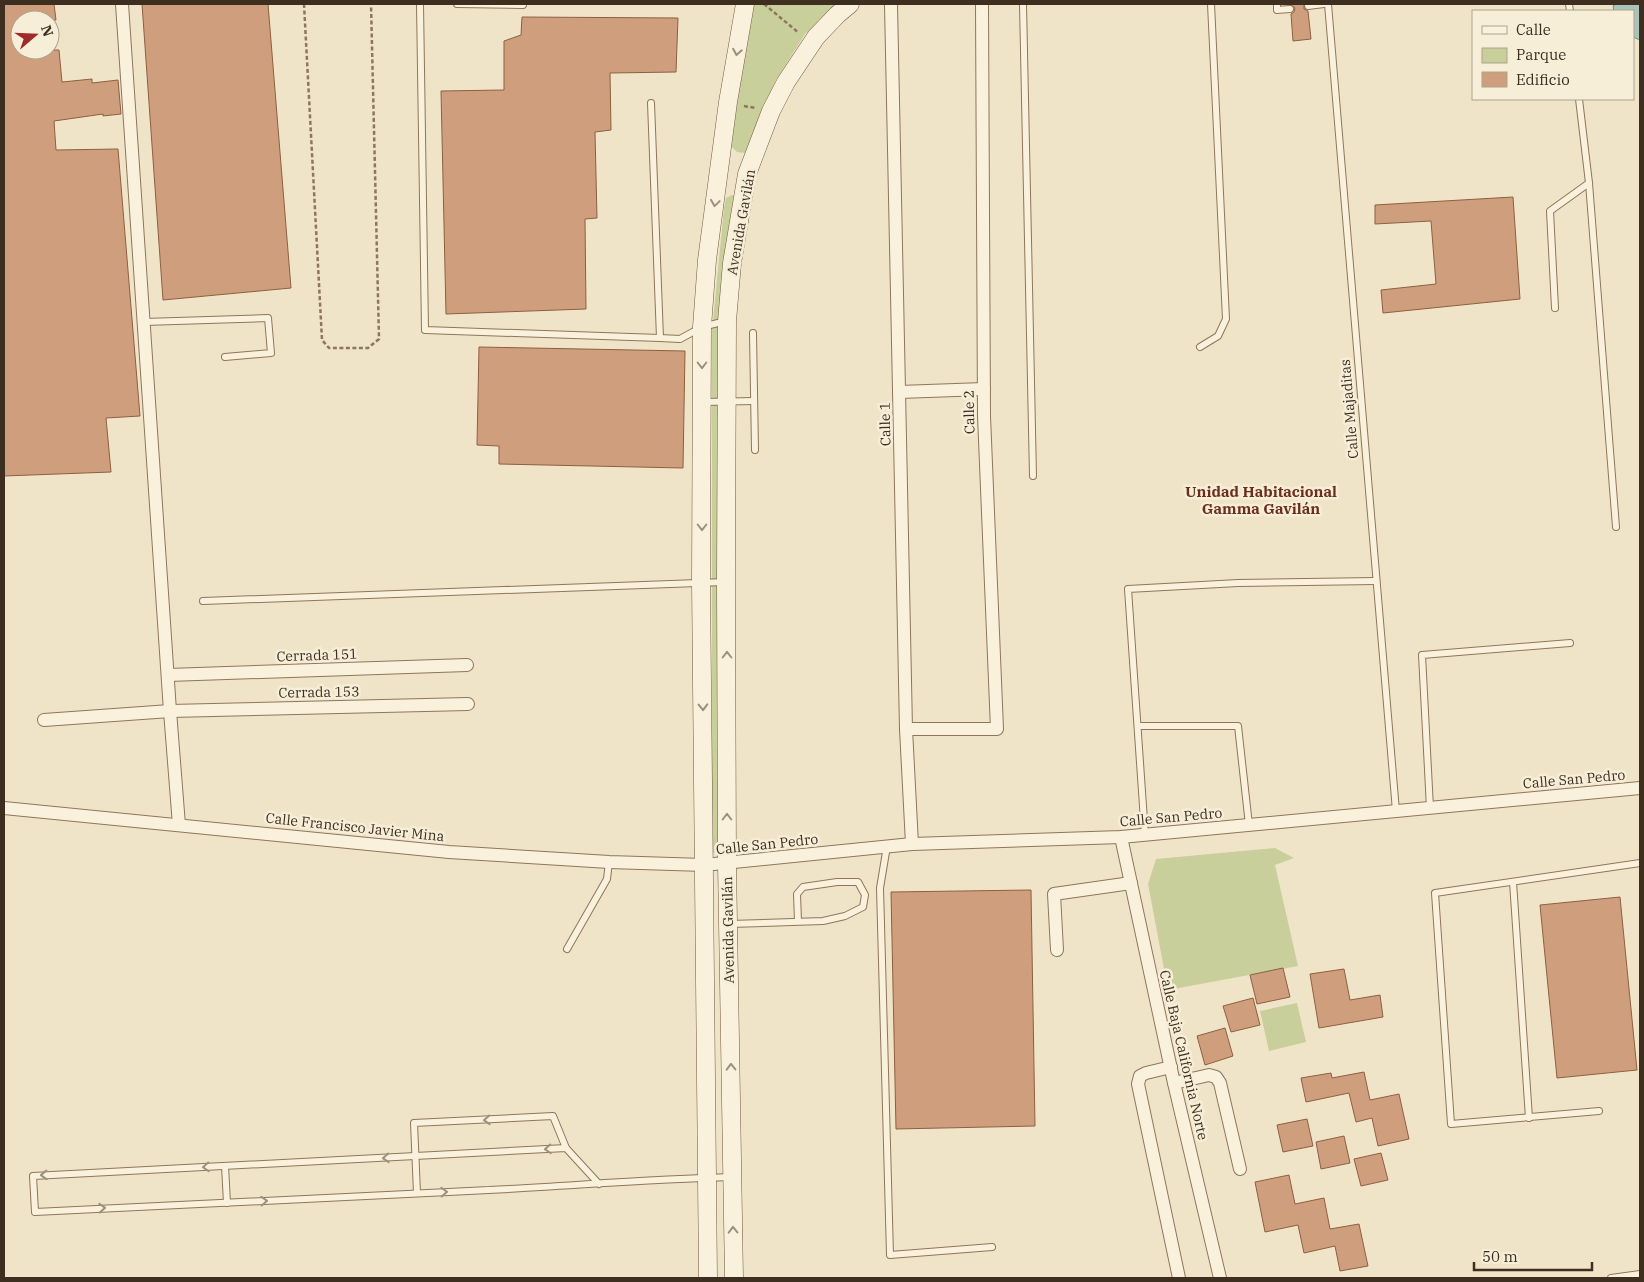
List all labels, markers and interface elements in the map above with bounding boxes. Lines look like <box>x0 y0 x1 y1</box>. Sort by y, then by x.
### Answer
north arrow <box>10 10 60 60</box>
legend <box>1472 10 1634 100</box>
text: Calle <box>1516 20 1551 39</box>
text: N <box>37 23 58 39</box>
text: Parque <box>1516 45 1566 64</box>
one-way arrow <box>732 47 742 56</box>
text: Edificio <box>1516 70 1570 89</box>
street label: Avenida Gavilán <box>723 168 759 276</box>
one-way arrow <box>710 199 721 207</box>
street label: Calle Majaditas <box>1336 358 1362 460</box>
one-way arrow <box>697 361 707 369</box>
street label: Calle 2 <box>960 390 978 434</box>
street label: Calle 1 <box>876 402 894 446</box>
district label: Unidad Habitacional Gamma Gavilán <box>1185 482 1337 518</box>
one-way arrow <box>697 524 707 531</box>
street label: Cerrada 151 <box>276 645 358 665</box>
one-way arrow <box>722 650 732 658</box>
street label: Cerrada 153 <box>278 682 360 702</box>
one-way arrow <box>698 704 708 711</box>
street label: Calle San Pedro <box>1522 766 1626 792</box>
street label: Calle San Pedro <box>1119 804 1223 830</box>
street label: Calle Francisco Javier Mina <box>265 809 446 845</box>
one-way arrow <box>722 813 732 820</box>
street label: Calle San Pedro <box>715 830 819 858</box>
street label: Avenida Gavilán <box>718 876 738 984</box>
street label: Calle Baja California Norte <box>1156 968 1212 1142</box>
one-way arrow <box>725 1063 736 1071</box>
one-way arrow <box>482 1114 490 1125</box>
one-way arrow <box>544 1144 552 1155</box>
one-way arrow <box>382 1152 390 1163</box>
one-way arrow <box>202 1161 210 1172</box>
one-way arrow <box>40 1170 48 1181</box>
one-way arrow <box>440 1186 448 1197</box>
one-way arrow <box>260 1195 268 1206</box>
one-way arrow <box>98 1203 106 1214</box>
one-way arrow <box>728 1225 738 1233</box>
scale bar <box>1474 1240 1592 1272</box>
text: 50 m <box>1482 1247 1518 1266</box>

